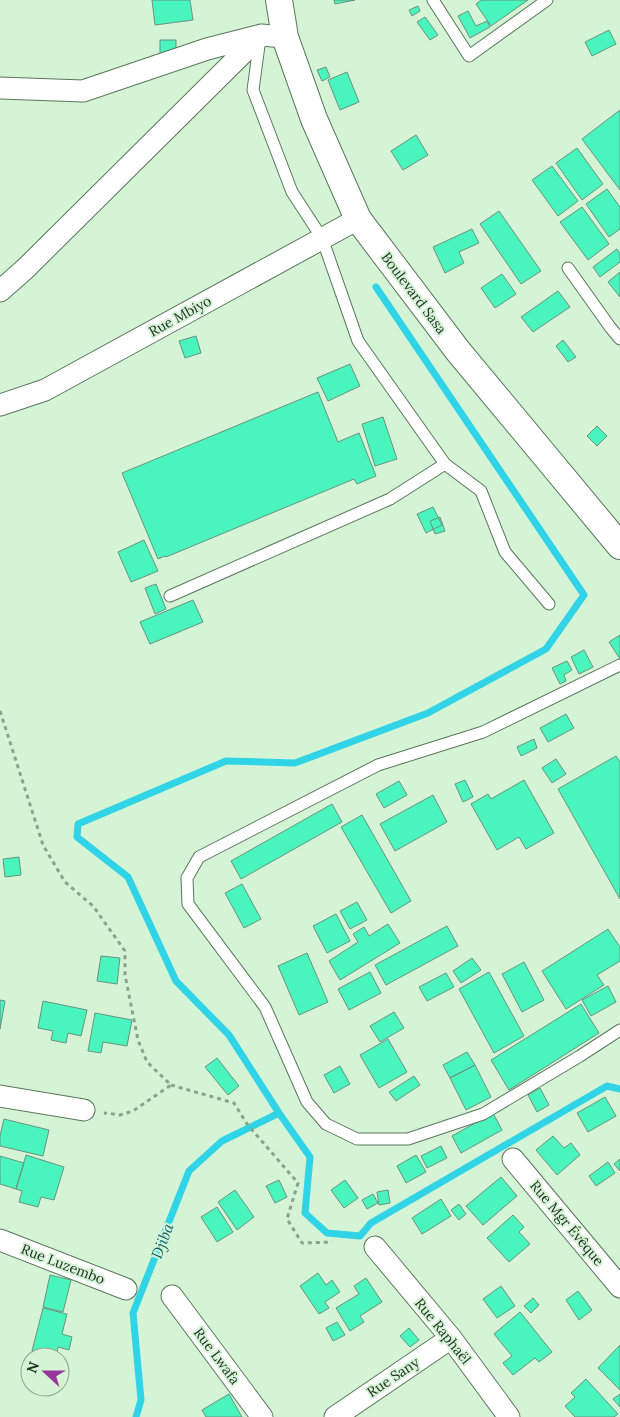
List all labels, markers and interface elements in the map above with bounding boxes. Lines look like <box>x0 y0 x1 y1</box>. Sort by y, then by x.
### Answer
street label: Boulevard Sasa <box>377 249 451 337</box>
street label: Rue Mbiyo <box>146 291 214 341</box>
street label: Rue Mgr Évêque <box>526 1177 608 1270</box>
water label: Djiba <box>147 1220 178 1261</box>
street label: Rue Luzembo <box>19 1240 107 1288</box>
street label: Rue Raphaël <box>411 1294 475 1368</box>
street label: Rue Lwafa <box>190 1324 244 1388</box>
north arrow <box>20 1347 70 1397</box>
street label: Rue Sany <box>363 1353 423 1401</box>
text: N <box>23 1359 43 1376</box>

